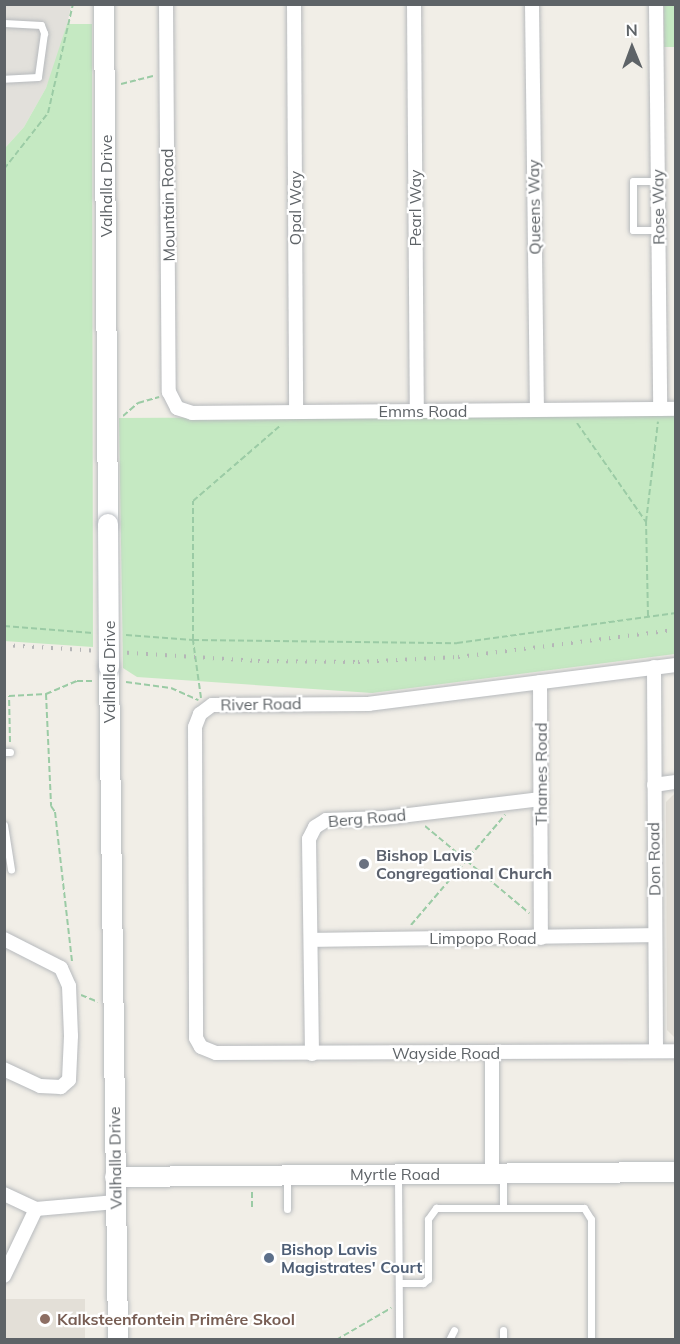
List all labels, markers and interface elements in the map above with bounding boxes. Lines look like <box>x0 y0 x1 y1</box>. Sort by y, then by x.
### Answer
north arrow <box>602 18 662 78</box>
text: N <box>625 20 638 40</box>
street label: Valhalla Drive <box>96 135 116 237</box>
street label: Mountain Road <box>157 148 179 262</box>
street label: Queens Way <box>524 159 544 255</box>
street label: Pearl Way <box>405 169 425 247</box>
street label: Rose Way <box>648 169 668 245</box>
street label: Opal Way <box>285 171 305 245</box>
street label: Emms Road <box>379 401 467 421</box>
street label: Valhalla Drive <box>99 621 119 723</box>
street label: River Road <box>220 694 302 714</box>
street label: Thames Road <box>531 723 551 825</box>
street label: Berg Road <box>327 805 407 831</box>
street label: Don Road <box>644 822 664 896</box>
place label: Bishop Lavis Congregational Church <box>376 845 552 883</box>
marker: Bishop Lavis Congregational Church <box>357 857 371 871</box>
street label: Limpopo Road <box>429 928 537 948</box>
street label: Wayside Road <box>392 1043 500 1063</box>
street label: Valhalla Drive <box>105 1107 125 1209</box>
street label: Myrtle Road <box>350 1164 440 1184</box>
place label: Bishop Lavis Magistrates' Court <box>281 1239 422 1277</box>
marker: Bishop Lavis Magistrates' Court <box>262 1251 276 1265</box>
place label: Kalksteenfontein Primêre Skool <box>57 1309 295 1329</box>
marker: Kalksteenfontein Primêre Skool <box>38 1312 52 1326</box>

